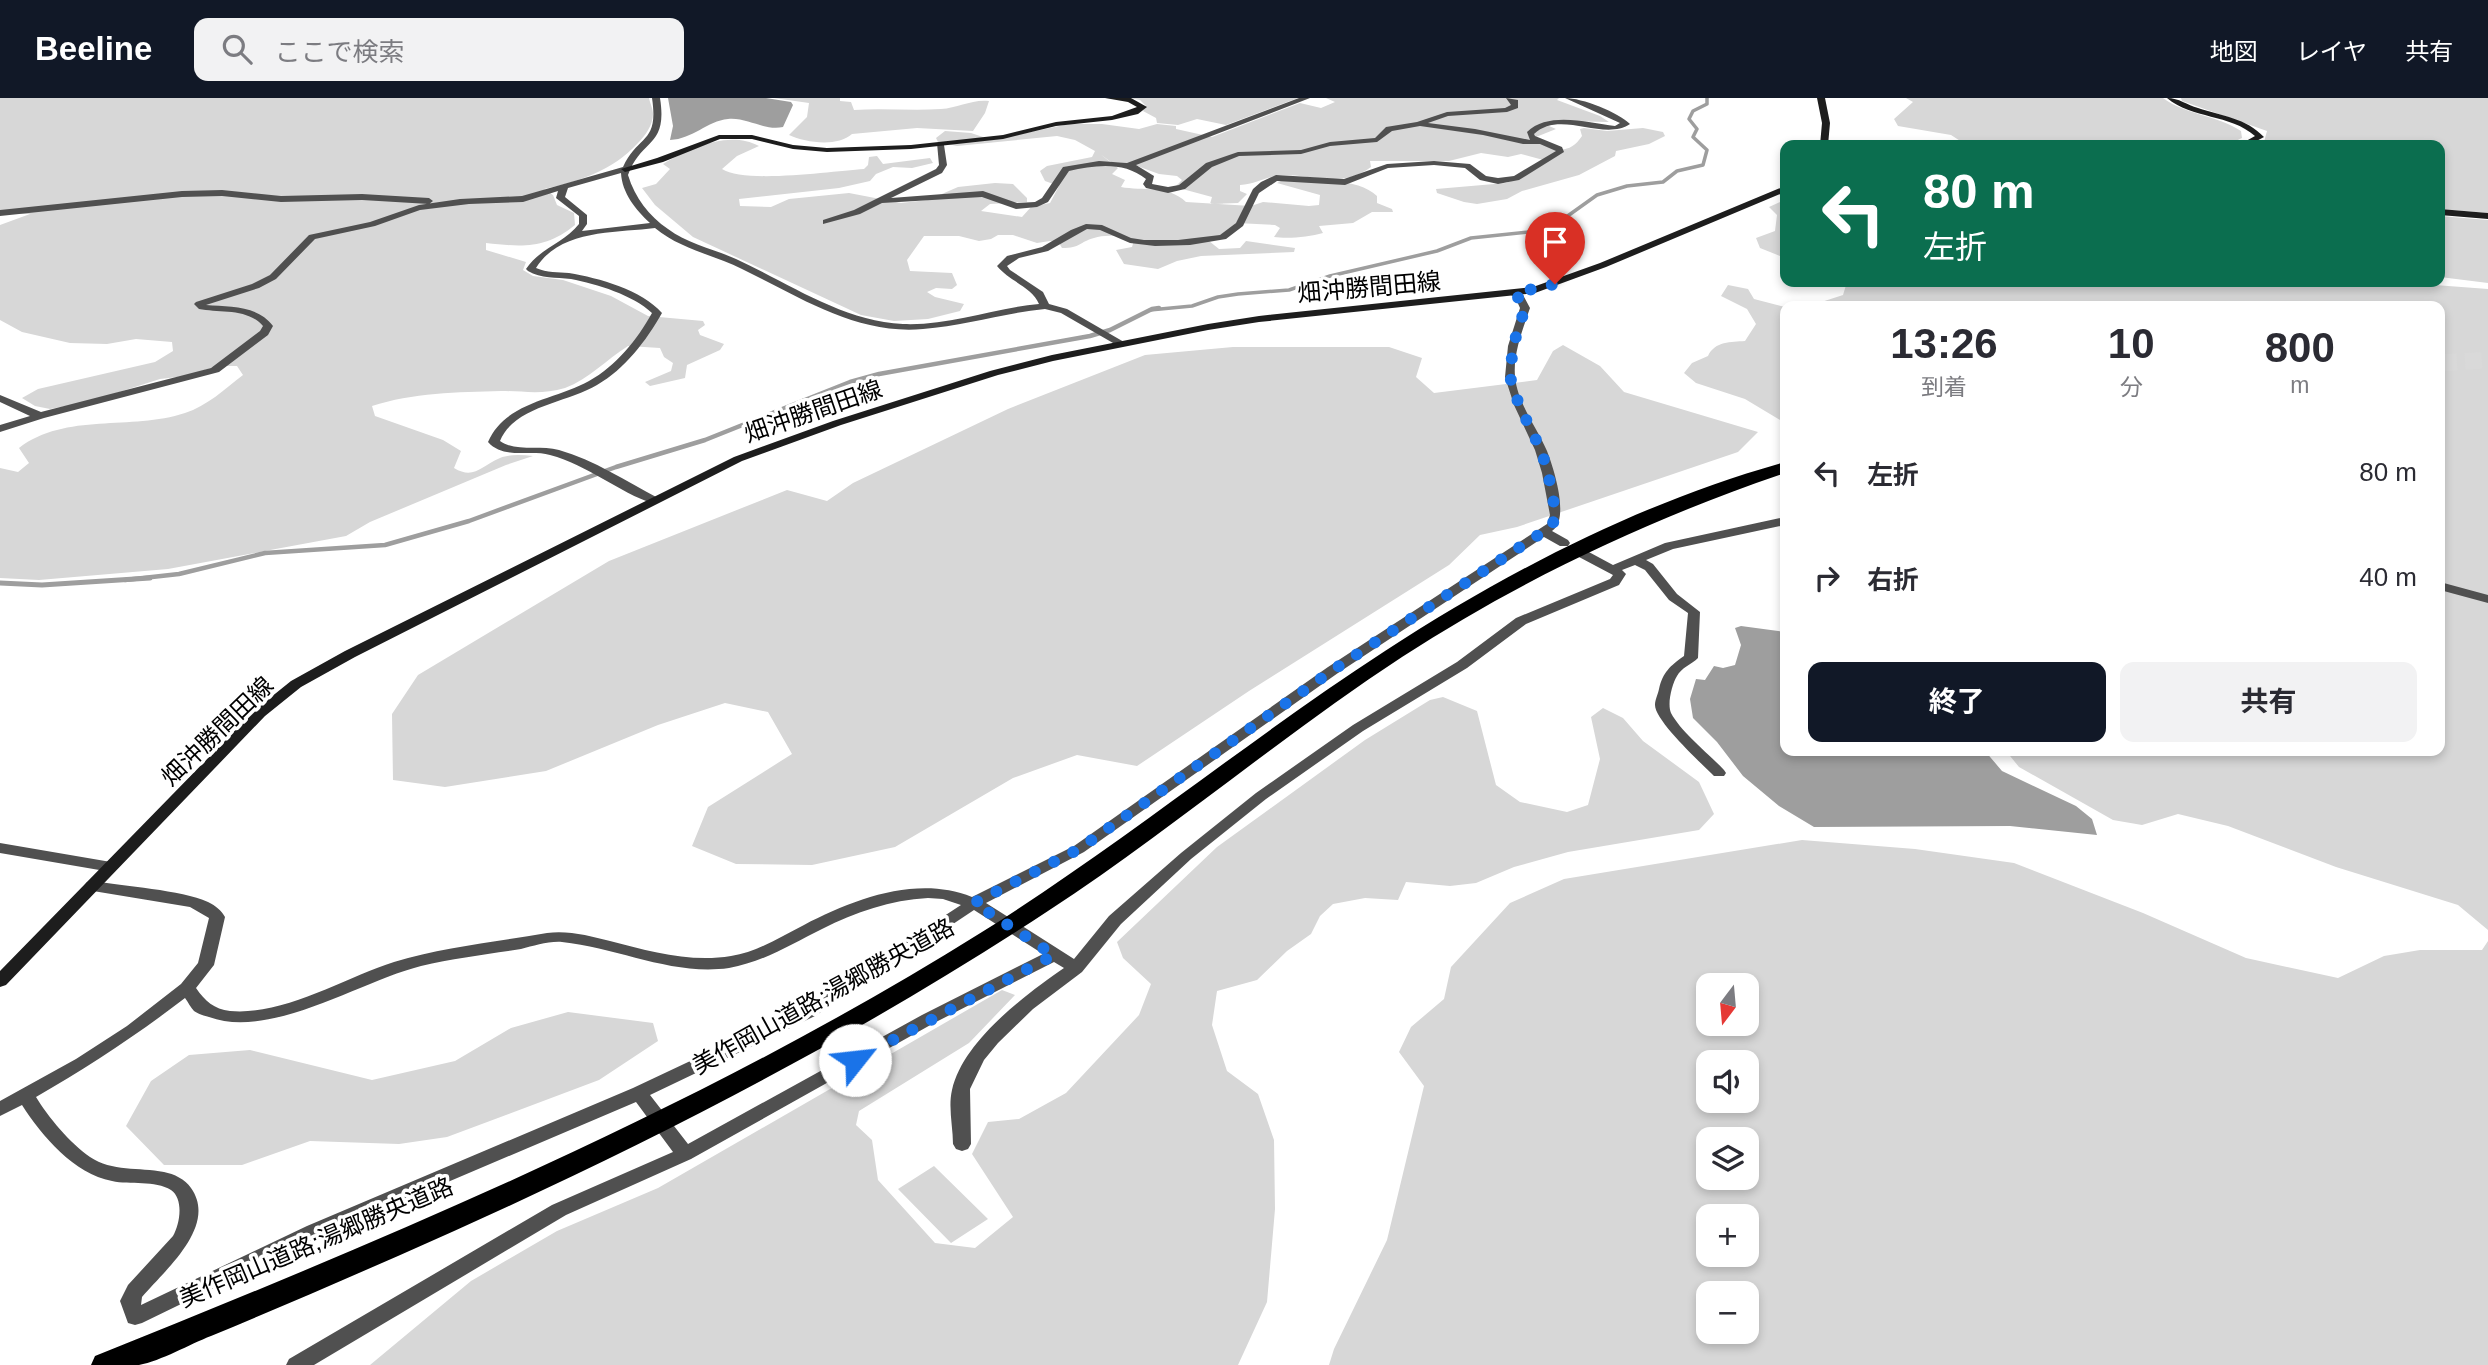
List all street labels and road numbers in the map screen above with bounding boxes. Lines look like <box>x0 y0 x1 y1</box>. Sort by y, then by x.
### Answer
street label: 畑沖勝間田線 <box>1296 267 1442 307</box>
street label: 畑沖勝間田線 <box>741 375 885 447</box>
street label: 畑沖勝間田線 <box>156 671 278 791</box>
street label: 美作岡山道路;湯郷勝央道路 <box>688 913 958 1079</box>
street label: 美作岡山道路;湯郷勝央道路 <box>175 1172 457 1312</box>

